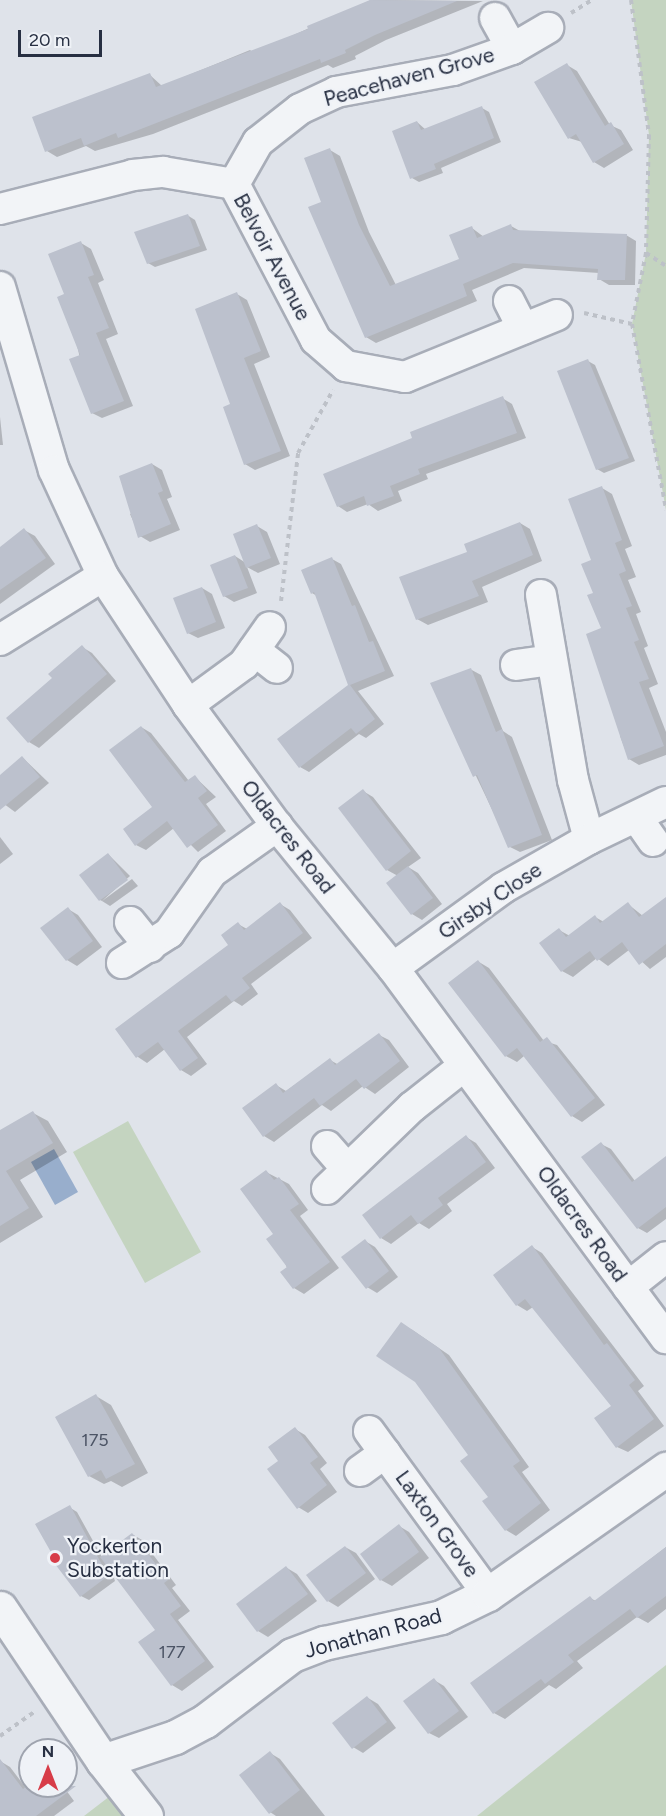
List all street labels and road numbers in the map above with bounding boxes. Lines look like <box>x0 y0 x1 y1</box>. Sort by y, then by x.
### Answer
street label: Peacehaven Grove <box>321 42 497 112</box>
street label: Belvoir Avenue <box>228 189 316 325</box>
street label: Oldacres Road <box>236 775 340 899</box>
street label: Girsby Close <box>434 857 546 945</box>
street label: Oldacres Road <box>531 1161 633 1287</box>
street label: Laxton Grove <box>390 1466 484 1582</box>
street label: Jonathan Road <box>302 1603 444 1663</box>

